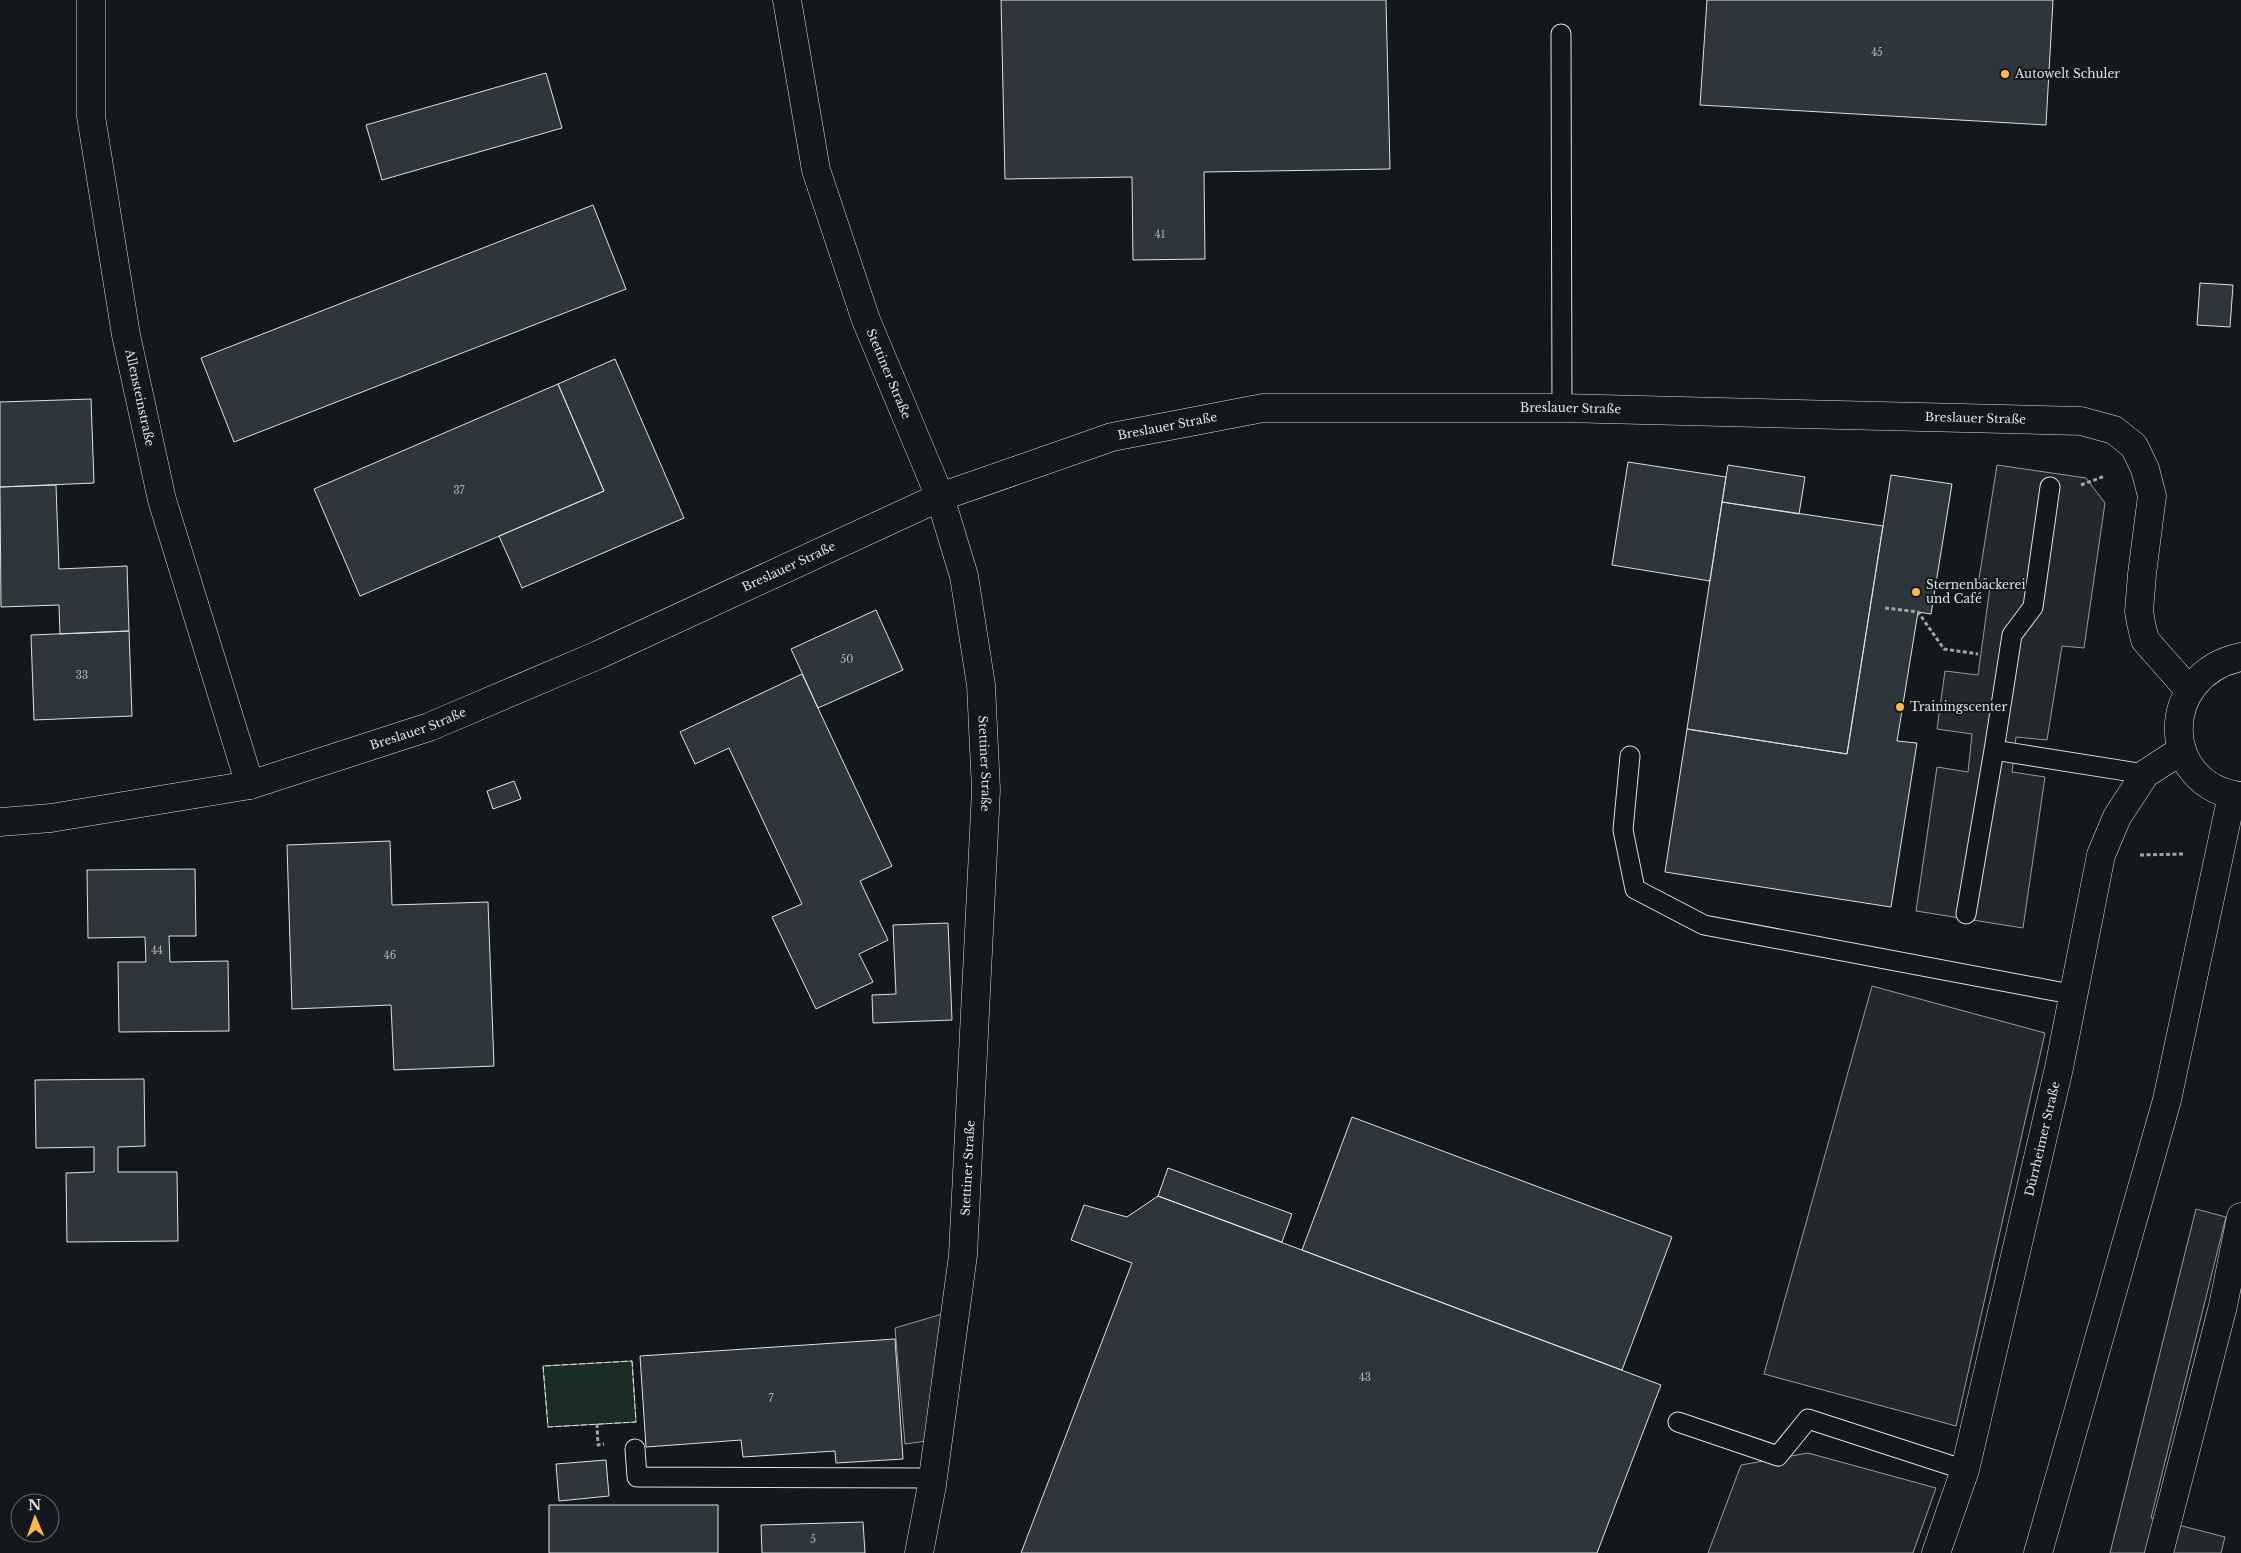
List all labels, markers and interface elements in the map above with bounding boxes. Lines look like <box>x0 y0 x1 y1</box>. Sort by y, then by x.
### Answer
house number: 45 <box>1871 46 1883 59</box>
place label: Autowelt Schuler <box>2014 66 2120 81</box>
marker: Autowelt Schuler <box>1999 68 2011 80</box>
house number: 41 <box>1155 228 1165 241</box>
street label: Stettiner Straße <box>864 327 914 421</box>
street label: Allensteinstraße <box>122 347 158 448</box>
street label: Breslauer Straße <box>1520 400 1622 416</box>
street label: Breslauer Straße <box>1116 409 1218 443</box>
street label: Breslauer Straße <box>1925 409 2026 427</box>
house number: 37 <box>453 484 466 497</box>
street label: Breslauer Straße <box>740 538 838 594</box>
place label: Sternenbäckerei und Café <box>1926 577 2026 606</box>
marker: Sternenbäckerei und Café <box>1910 586 1922 598</box>
house number: 50 <box>841 653 853 666</box>
house number: 33 <box>76 669 88 682</box>
place label: Trainingscenter <box>1910 699 2007 714</box>
marker: Trainingscenter <box>1894 701 1906 713</box>
street label: Breslauer Straße <box>368 704 468 753</box>
street label: Stettiner Straße <box>975 715 994 812</box>
house number: 44 <box>151 944 163 957</box>
house number: 46 <box>384 949 396 962</box>
street label: Dürrheimer Straße <box>2021 1080 2063 1198</box>
street label: Stettiner Straße <box>958 1120 978 1216</box>
house number: 43 <box>1359 1371 1371 1384</box>
house number: 7 <box>768 1392 774 1405</box>
north arrow <box>10 1493 60 1543</box>
text: N <box>28 1496 41 1514</box>
house number: 5 <box>810 1533 816 1546</box>

